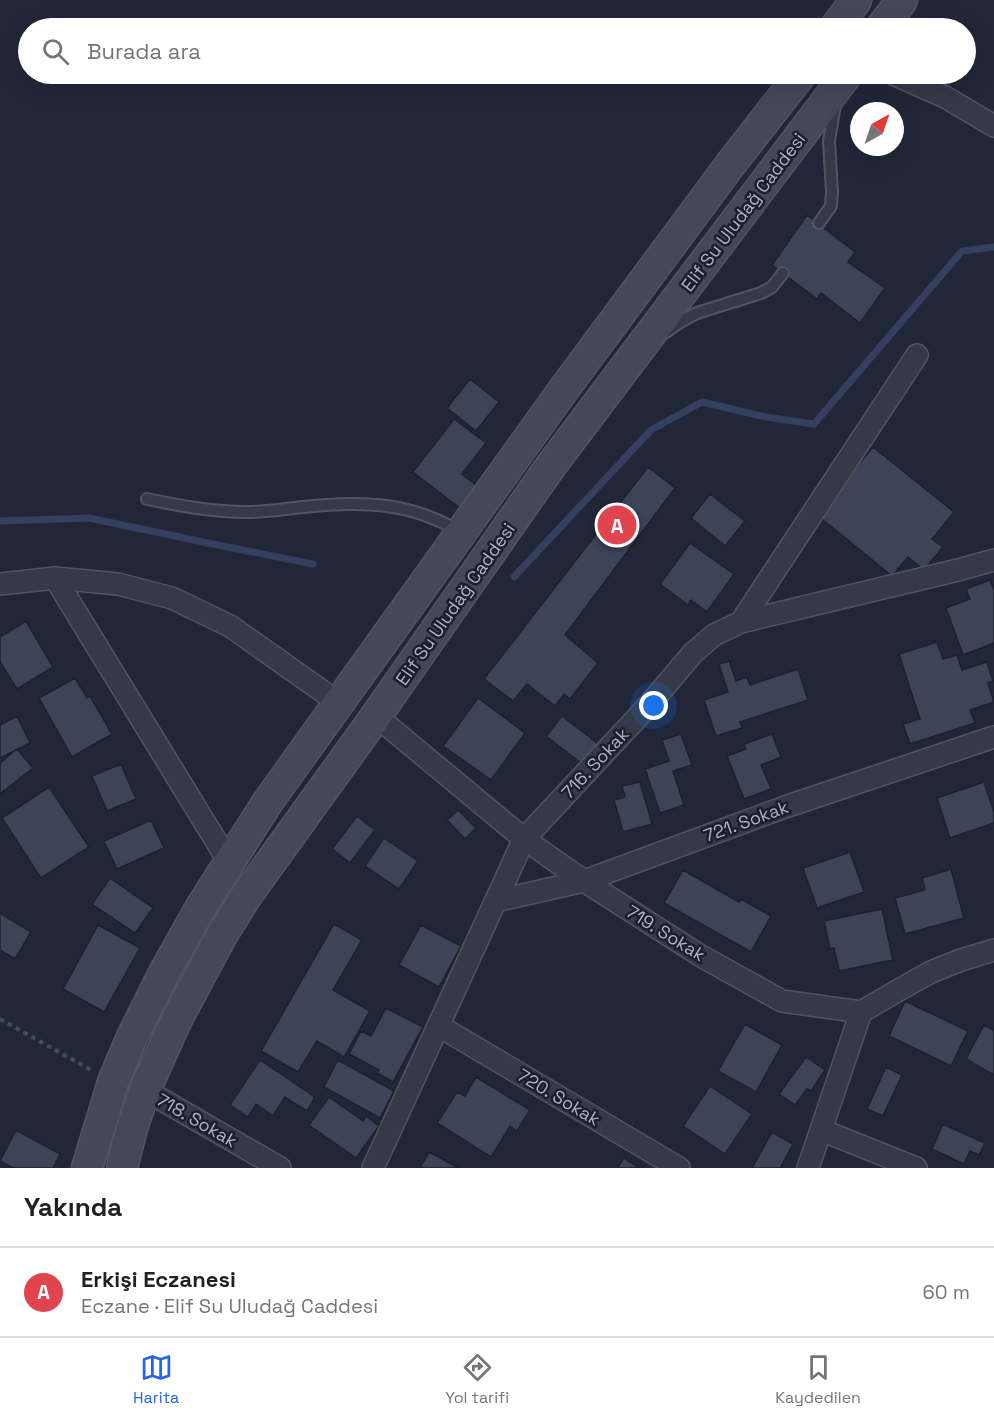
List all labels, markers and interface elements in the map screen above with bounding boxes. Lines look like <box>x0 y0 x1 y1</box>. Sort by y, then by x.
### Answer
search box <box>18 18 976 84</box>
icon: search <box>39 35 72 68</box>
text: Burada ara <box>87 37 201 65</box>
north arrow <box>850 102 904 156</box>
street label: Elif Su Uludağ Caddesi <box>676 128 810 296</box>
pin: A <box>598 502 636 548</box>
street label: Elif Su Uludağ Caddesi <box>390 518 520 690</box>
your location <box>639 691 668 720</box>
street label: 716. Sokak <box>556 722 634 803</box>
street label: 721. Sokak <box>700 795 792 847</box>
street label: 719. Sokak <box>622 900 710 966</box>
street label: 720. Sokak <box>514 1063 605 1131</box>
street label: 718. Sokak <box>153 1088 242 1152</box>
text: Yakında <box>24 1190 122 1224</box>
text: Erkişi Eczanesi <box>81 1265 236 1293</box>
text: A <box>37 1279 50 1305</box>
text: 60 m <box>923 1279 970 1305</box>
text: Eczane · Elif Su Uludağ Caddesi <box>81 1293 378 1319</box>
tab: Harita <box>133 1351 179 1408</box>
tab: Yol tarifi <box>445 1351 509 1408</box>
tab: Kaydedilen <box>775 1351 861 1408</box>

